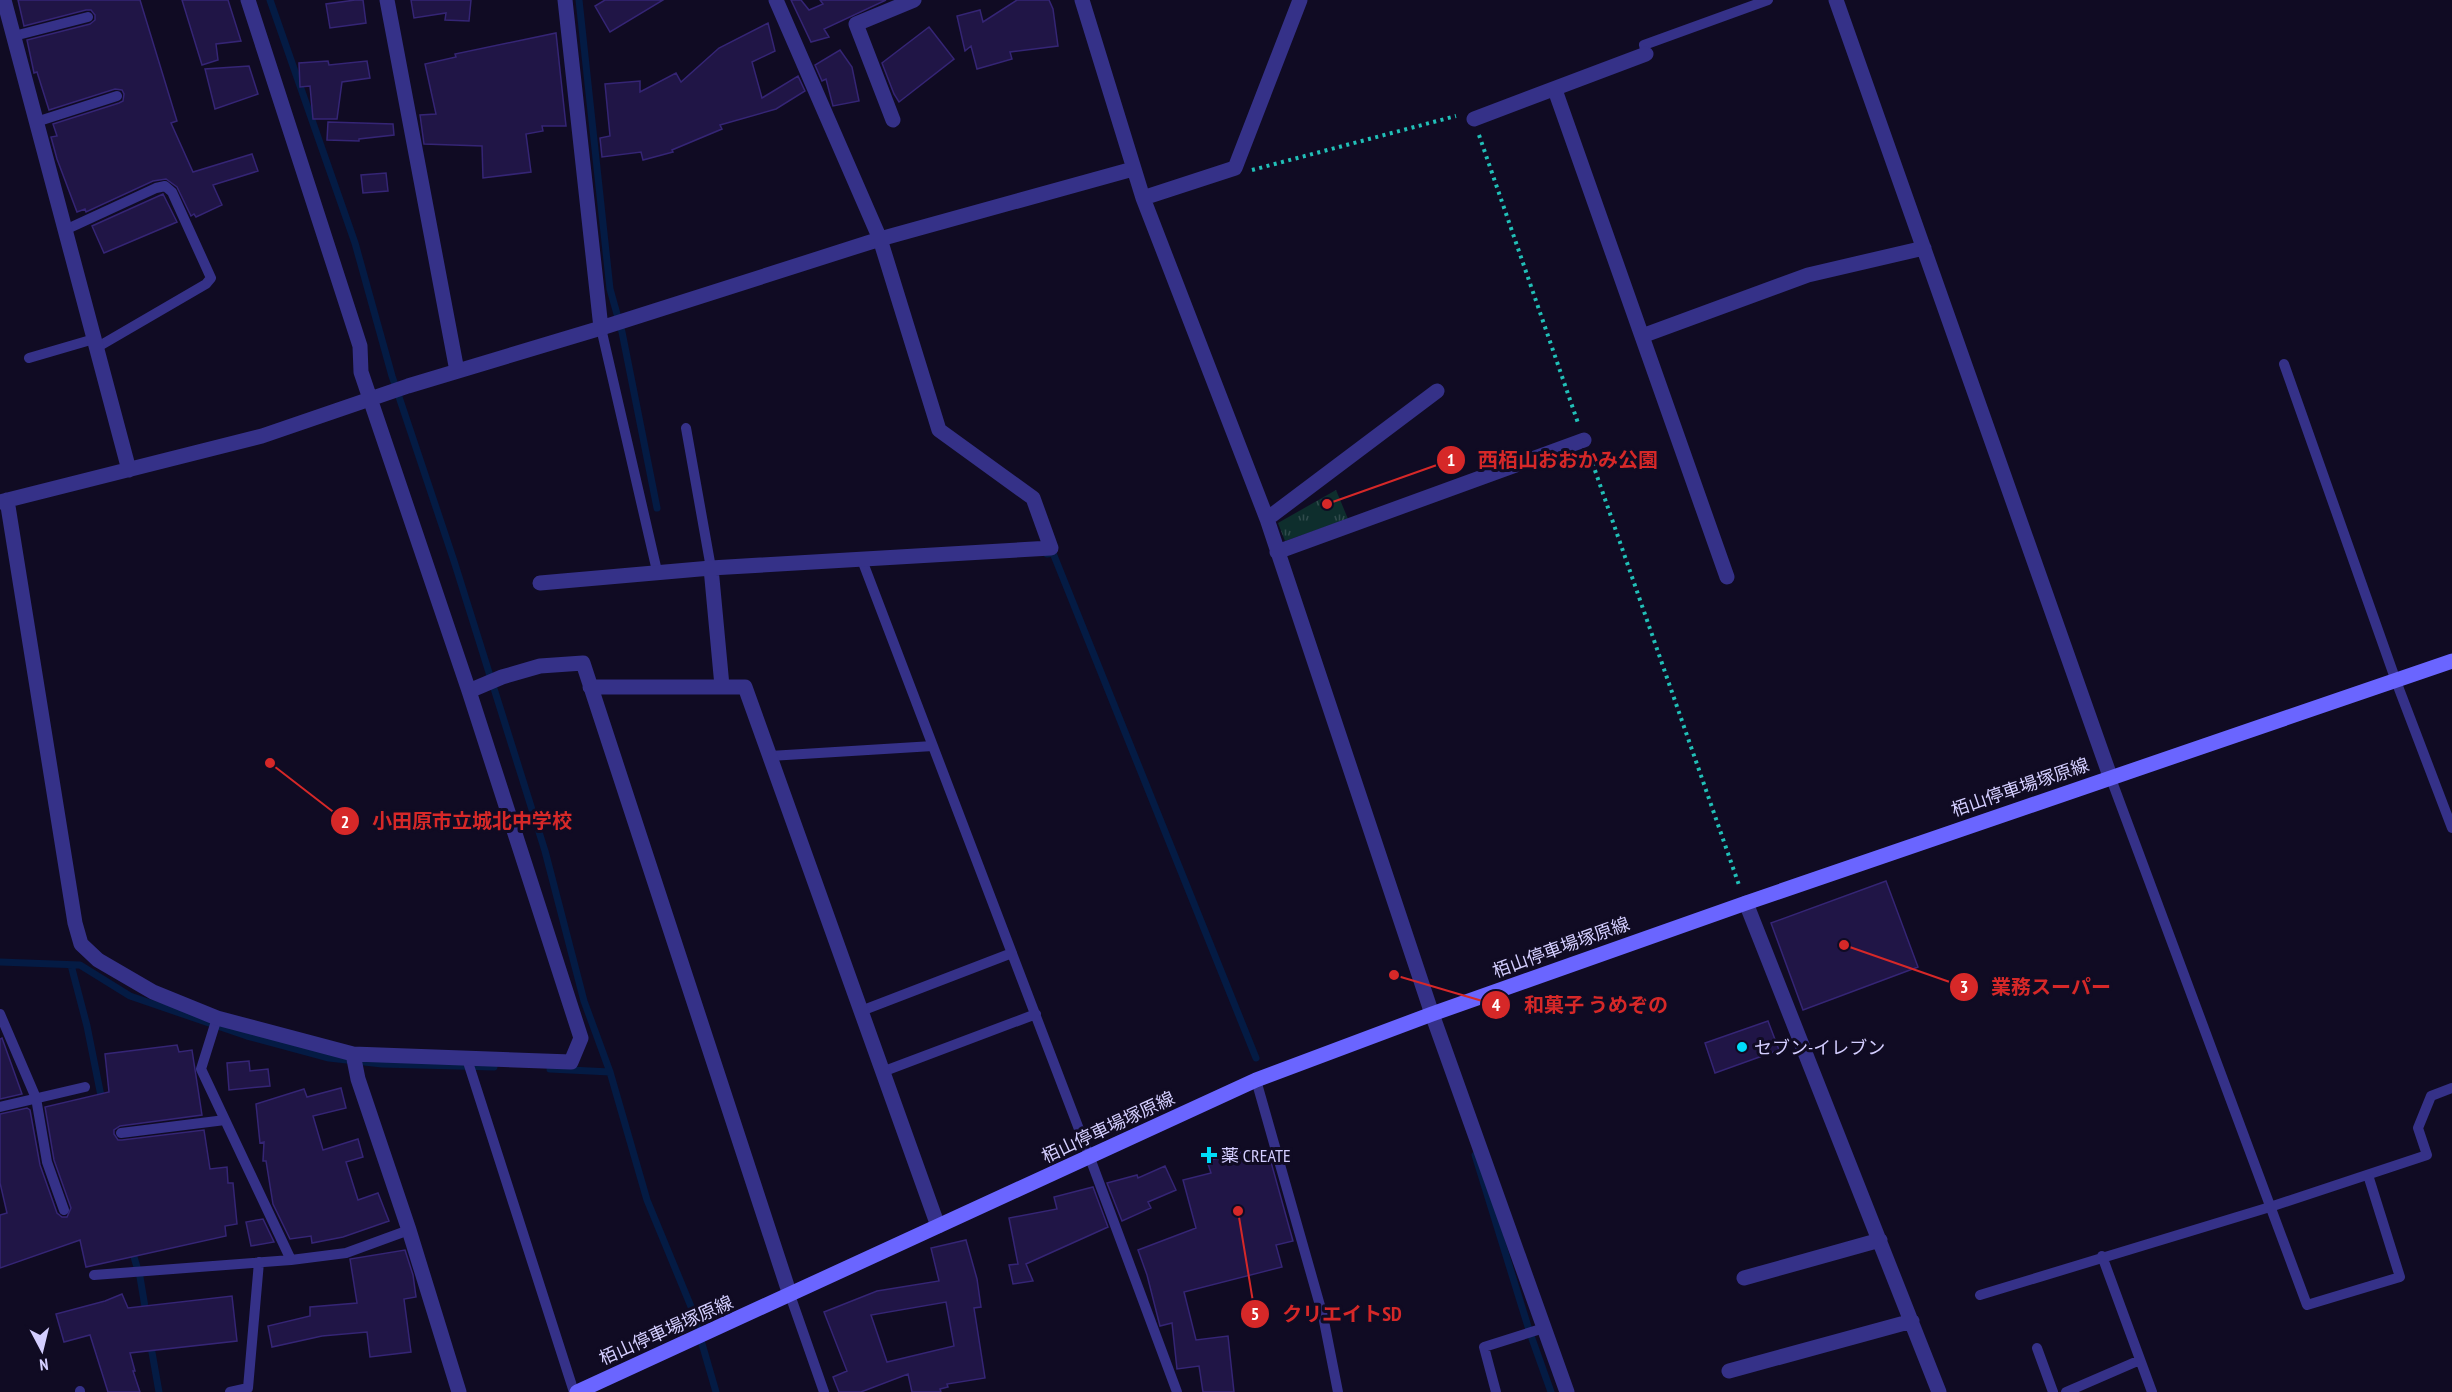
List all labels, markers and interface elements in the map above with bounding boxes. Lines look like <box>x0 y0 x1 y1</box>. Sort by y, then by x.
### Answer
callout: 西栢山おおかみ公園 <box>1436 441 1670 479</box>
text: 西栢山おおかみ公園 <box>1478 447 1658 473</box>
text: 1 <box>1447 448 1455 471</box>
street label: 栢山停車場塚原線 <box>1948 753 2092 821</box>
callout: 小田原市立城北中学校 <box>330 802 584 840</box>
text: 小田原市立城北中学校 <box>372 808 572 834</box>
text: 2 <box>341 810 349 833</box>
street label: 栢山停車場塚原線 <box>1489 912 1633 982</box>
callout: 業務スーパー <box>1949 968 2123 1006</box>
text: 業務スーパー <box>1991 974 2111 1000</box>
text: 3 <box>1960 975 1968 998</box>
callout: 和菓子 うめぞの <box>1481 986 1680 1024</box>
text: 和菓子 うめぞの <box>1524 992 1668 1018</box>
text: 4 <box>1492 993 1501 1016</box>
place label: セブン-イレブン <box>1754 1036 1885 1059</box>
marker: セブン-イレブン <box>1735 1040 1749 1054</box>
street label: 栢山停車場塚原線 <box>1038 1086 1178 1168</box>
place label: 薬 CREATE <box>1221 1144 1291 1167</box>
marker: 薬 CREATE <box>1202 1148 1216 1162</box>
street label: 栢山停車場塚原線 <box>596 1290 736 1370</box>
callout: クリエイトSD <box>1240 1295 1414 1333</box>
text: クリエイトSD <box>1282 1301 1402 1327</box>
text: 5 <box>1251 1302 1259 1325</box>
north arrow <box>12 1320 72 1380</box>
text: N <box>38 1354 49 1375</box>

